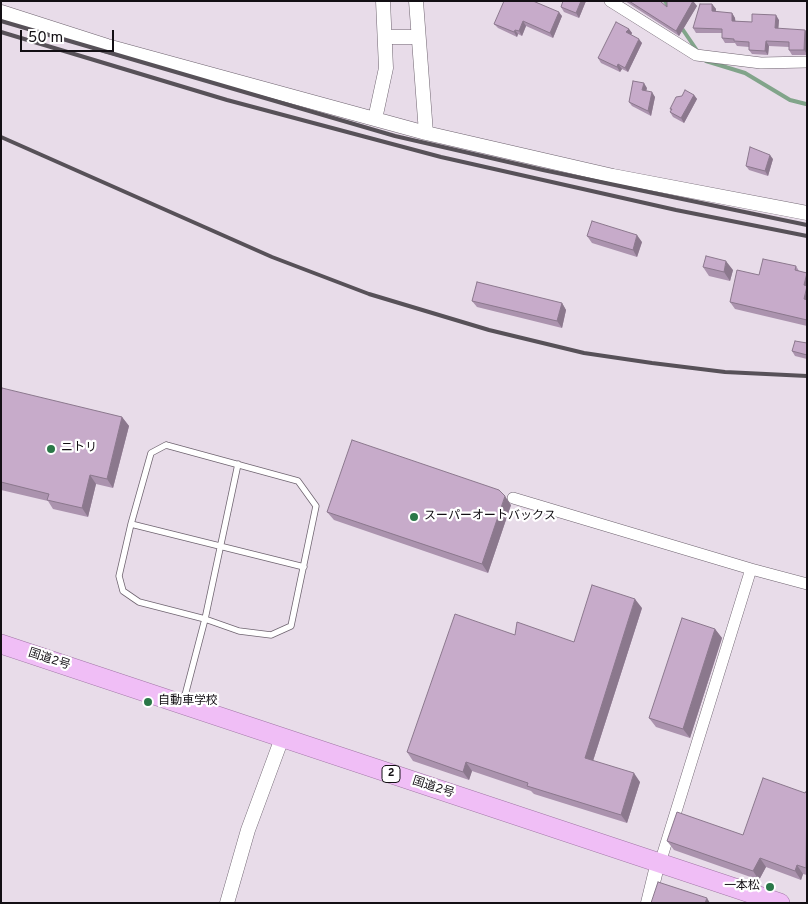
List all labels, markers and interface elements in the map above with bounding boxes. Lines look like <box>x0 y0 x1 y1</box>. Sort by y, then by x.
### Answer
scale bar <box>22 20 116 52</box>
text: 50 m <box>28 29 63 48</box>
place label: ニトリ <box>61 442 97 456</box>
marker: ニトリ <box>45 443 57 455</box>
place label: スーパーオートバックス <box>424 510 556 524</box>
marker: スーパーオートバックス <box>408 511 420 523</box>
street label: 国道2号 <box>26 646 72 674</box>
place label: 自動車学校 <box>158 695 218 709</box>
marker: 自動車学校 <box>142 696 154 708</box>
road number: 2 <box>382 766 400 782</box>
street label: 国道2号 <box>410 774 456 802</box>
place label: 一本松 <box>724 880 760 894</box>
marker: 一本松 <box>764 881 776 893</box>

